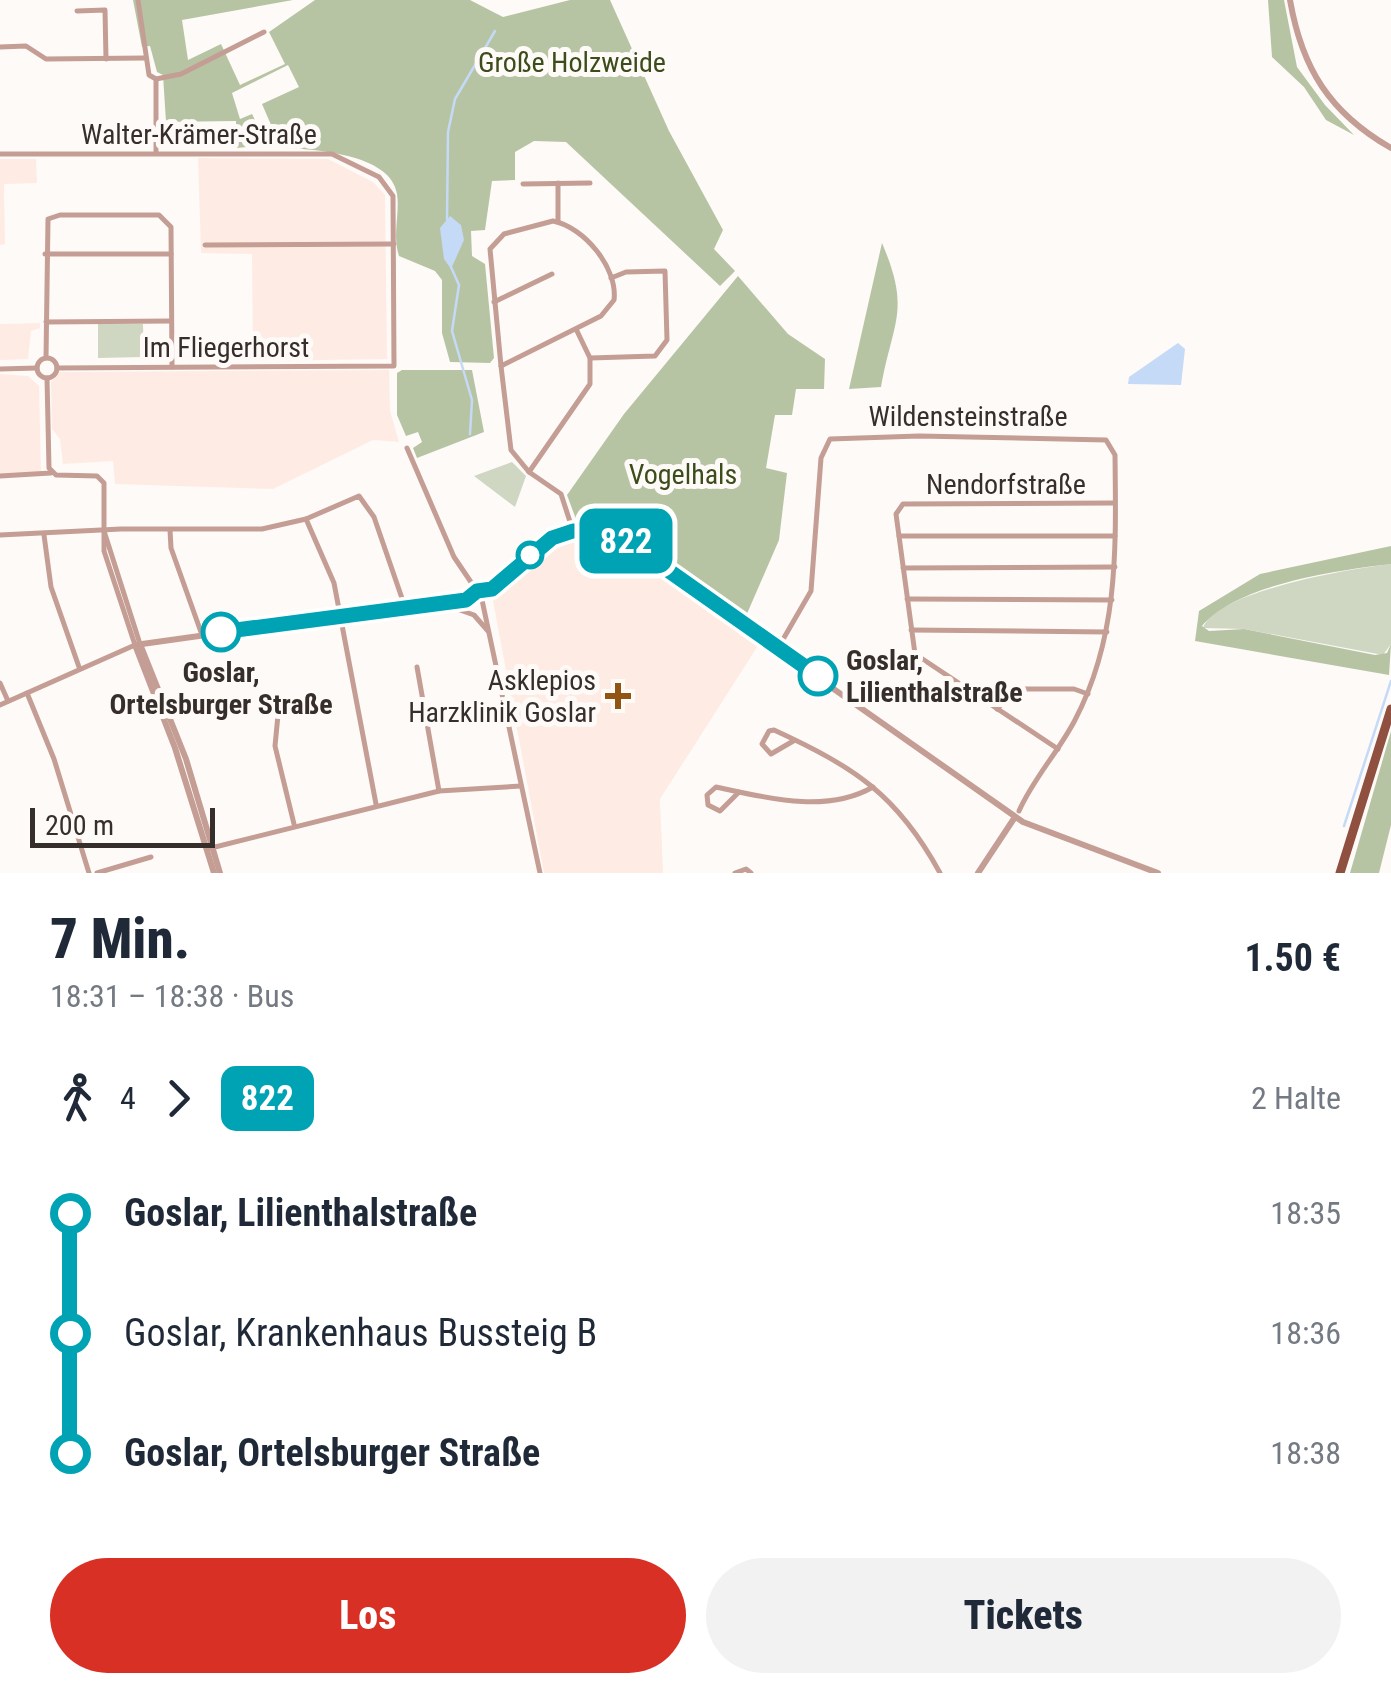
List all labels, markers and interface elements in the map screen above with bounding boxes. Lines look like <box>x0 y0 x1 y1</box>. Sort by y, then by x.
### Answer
park label: Große Holzweide <box>478 46 666 79</box>
street label: Walter-Krämer-Straße <box>81 118 317 151</box>
street label: Im Fliegerhorst <box>143 331 309 364</box>
street label: Wildensteinstraße <box>868 400 1068 433</box>
park label: Vogelhals <box>629 458 737 491</box>
street label: Nendorfstraße <box>926 468 1086 501</box>
line badge: 822 <box>568 508 684 574</box>
text: 822 <box>599 521 653 562</box>
unlabelled marker <box>517 542 543 568</box>
marker: Goslar, Ortelsburger Straße <box>202 613 240 651</box>
place label: Goslar, Lilienthalstraße <box>846 644 1023 709</box>
place label: Goslar, Ortelsburger Straße <box>109 656 333 721</box>
marker: Goslar, Lilienthalstraße <box>799 657 837 695</box>
place label: Asklepios Harzklinik Goslar <box>408 664 596 729</box>
marker: Asklepios Harzklinik Goslar <box>605 683 631 709</box>
scale bar <box>30 803 215 848</box>
text: 200 m <box>45 809 114 842</box>
text: 7 Min. <box>50 907 190 971</box>
text: 1.50 € <box>1244 936 1341 980</box>
text: 18:31 – 18:38 · Bus <box>50 977 294 1015</box>
icon: walk <box>50 1071 105 1126</box>
icon: forward <box>151 1071 206 1126</box>
text: 822 <box>241 1078 294 1119</box>
text: 4 <box>120 1079 136 1117</box>
text: 2 Halte <box>1251 1079 1341 1117</box>
text: Goslar, Lilienthalstraße <box>124 1191 477 1235</box>
text: 18:35 <box>1270 1194 1341 1232</box>
text: Goslar, Krankenhaus Bussteig B <box>124 1311 597 1355</box>
text: 18:36 <box>1270 1314 1341 1352</box>
text: Goslar, Ortelsburger Straße <box>124 1431 540 1475</box>
text: 18:38 <box>1270 1434 1341 1472</box>
button: Los <box>50 1558 686 1673</box>
button: Tickets <box>706 1558 1341 1673</box>

